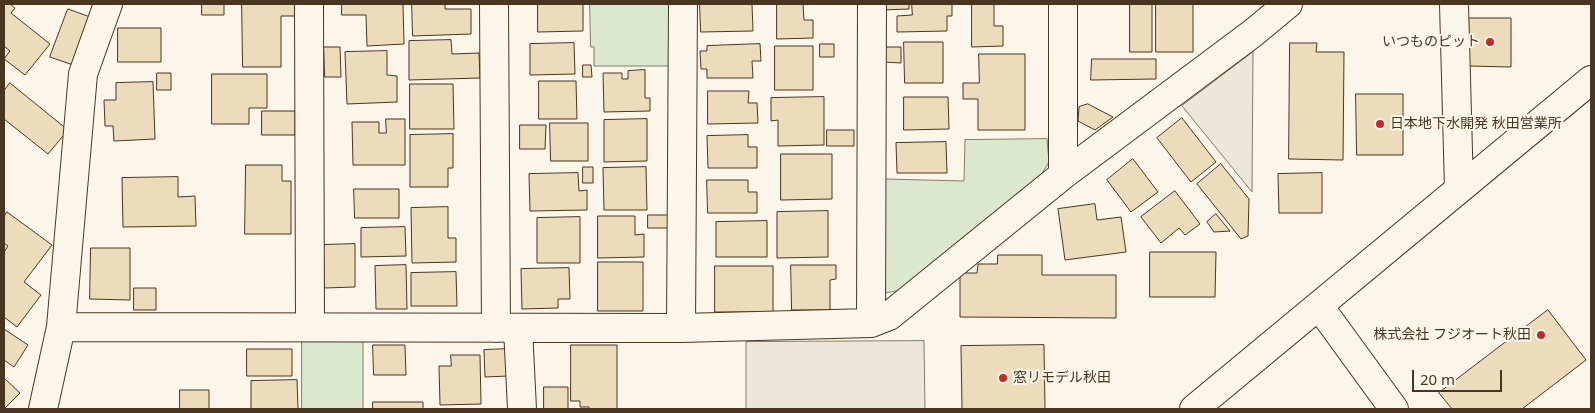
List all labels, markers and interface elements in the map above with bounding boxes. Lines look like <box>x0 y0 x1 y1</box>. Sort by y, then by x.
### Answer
place label: いつものピット <box>1382 34 1480 50</box>
marker: いつものピット <box>1484 36 1496 48</box>
place label: 日本地下水開発 秋田営業所 <box>1390 116 1562 132</box>
marker: 日本地下水開発 秋田営業所 <box>1374 118 1386 130</box>
place label: 株式会社 フジオート秋田 <box>1373 327 1531 343</box>
marker: 株式会社 フジオート秋田 <box>1535 329 1547 341</box>
scale bar <box>1415 360 1505 392</box>
text: 20 m <box>1420 369 1455 389</box>
place label: 窓リモデル秋田 <box>1013 370 1111 386</box>
marker: 窓リモデル秋田 <box>997 372 1009 384</box>

